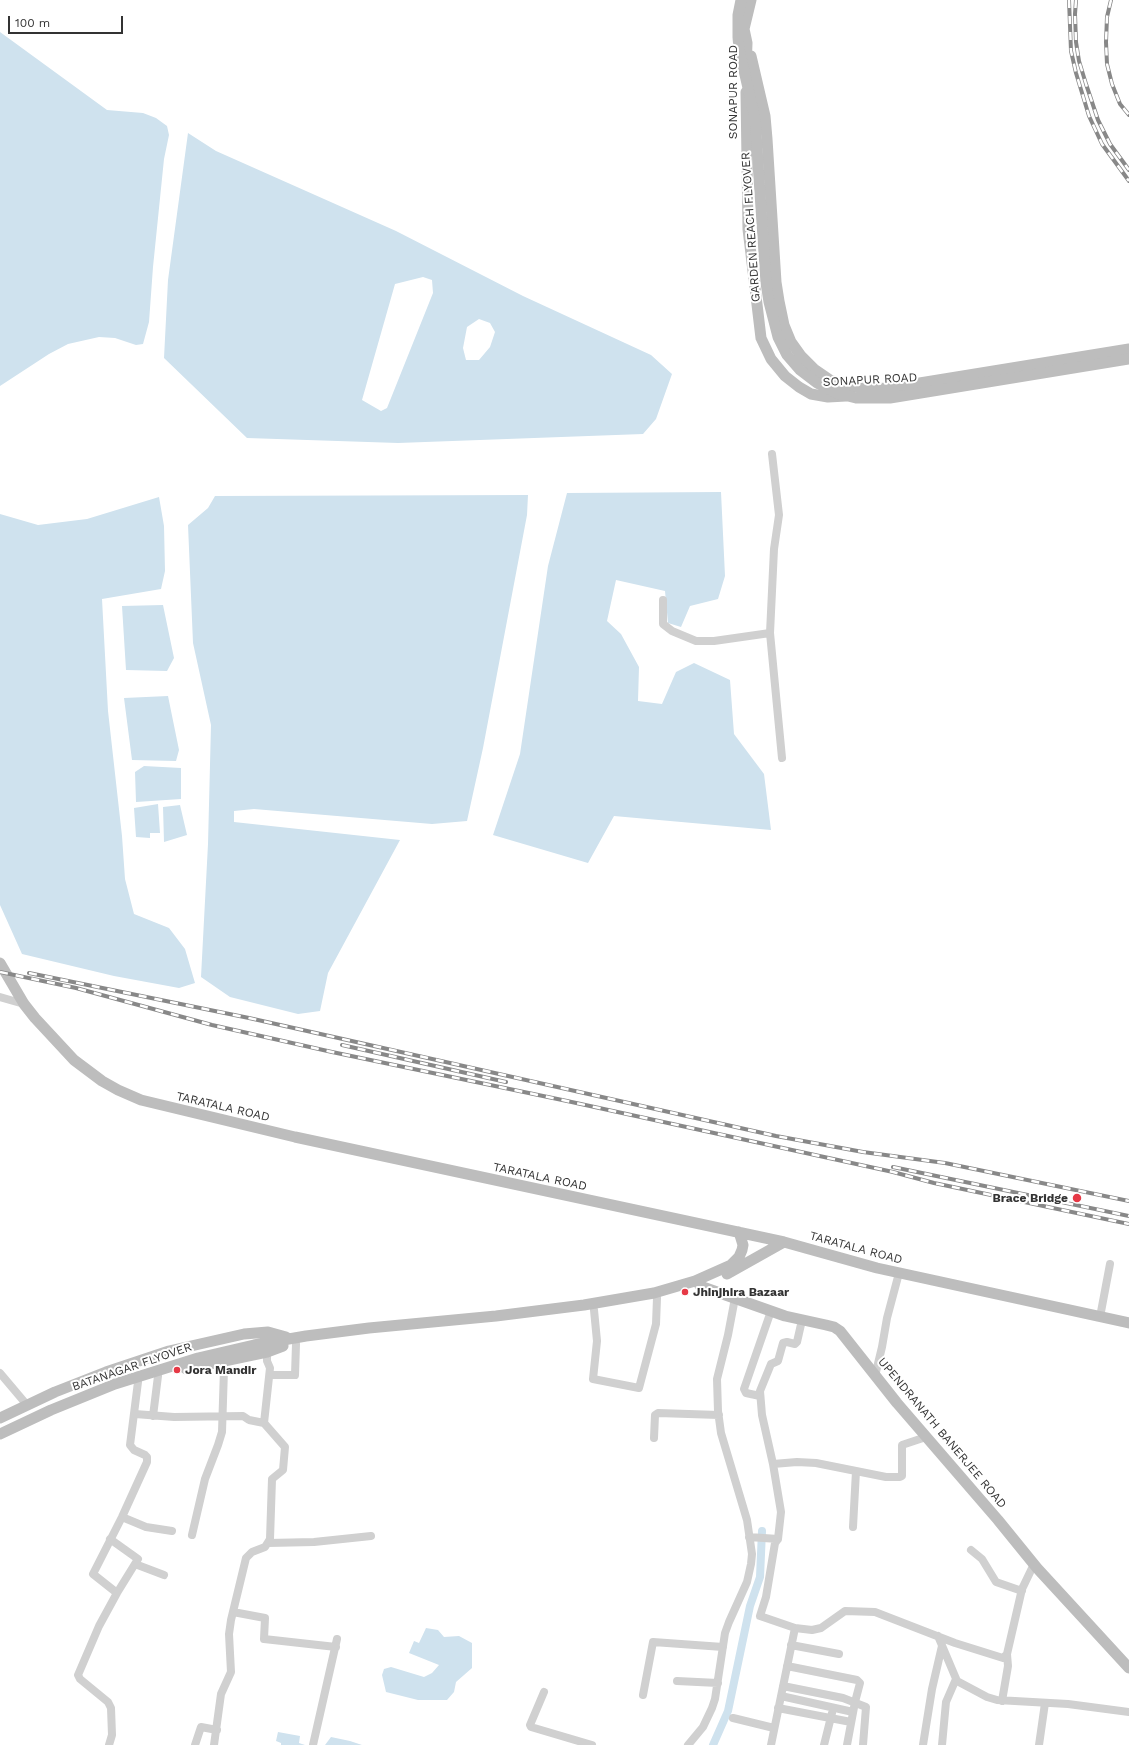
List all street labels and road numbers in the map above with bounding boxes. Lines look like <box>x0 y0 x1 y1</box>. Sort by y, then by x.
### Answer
street label: SONAPUR ROAD <box>726 45 740 139</box>
street label: GARDEN REACH FLYOVER <box>739 152 763 302</box>
street label: SONAPUR ROAD <box>822 370 918 390</box>
street label: TARATALA ROAD <box>175 1089 271 1125</box>
street label: TARATALA ROAD <box>492 1160 588 1194</box>
street label: TARATALA ROAD <box>808 1229 904 1267</box>
street label: BATANAGAR FLYOVER <box>70 1340 194 1394</box>
street label: UPENDRANATH BANERJEE ROAD <box>875 1355 1009 1511</box>

